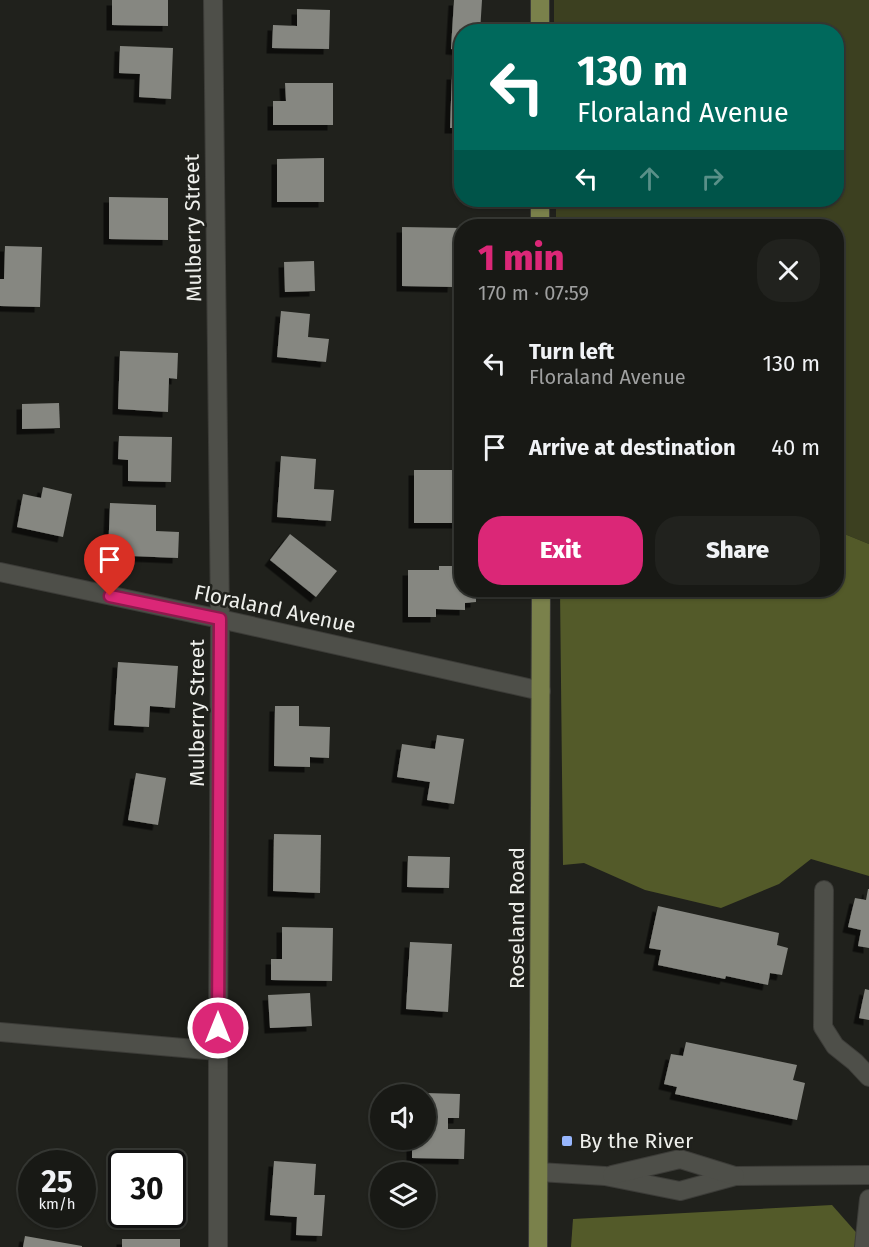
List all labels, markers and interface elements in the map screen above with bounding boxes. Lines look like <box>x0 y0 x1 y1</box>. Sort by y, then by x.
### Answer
text: 130 m <box>577 46 688 96</box>
icon: left <box>478 48 556 126</box>
text: Floraland Avenue <box>577 97 789 129</box>
street label: Mulberry Street <box>179 154 207 302</box>
icon: left <box>570 162 603 195</box>
icon: ahead <box>633 162 666 195</box>
icon: right <box>696 162 729 195</box>
text: 1 min <box>478 236 564 280</box>
button: close <box>757 239 820 302</box>
text: 170 m · 07:59 <box>478 281 589 305</box>
text: Turn left <box>529 338 614 365</box>
icon: left <box>478 347 511 380</box>
text: 130 m <box>763 350 820 377</box>
text: Floraland Avenue <box>529 365 686 389</box>
icon: arrive <box>478 431 511 464</box>
text: Arrive at destination <box>529 434 736 461</box>
text: 40 m <box>771 434 820 461</box>
button: Exit <box>478 516 643 585</box>
button: Share <box>655 516 820 585</box>
pin <box>84 534 135 596</box>
icon: arrive <box>93 543 126 576</box>
street label: Floraland Avenue <box>192 579 358 639</box>
street label: Mulberry Street <box>184 639 210 787</box>
street label: Roseland Road <box>504 847 530 989</box>
position arrow <box>186 996 250 1060</box>
map controls <box>370 1084 436 1228</box>
button: sound <box>370 1084 436 1150</box>
place label: By the River <box>579 1128 693 1154</box>
marker: By the River <box>560 1134 574 1148</box>
speed limit sign: 30 <box>108 1150 186 1228</box>
button: layers <box>370 1162 436 1228</box>
text: 25 <box>41 1164 73 1200</box>
text: km/h <box>38 1195 76 1213</box>

